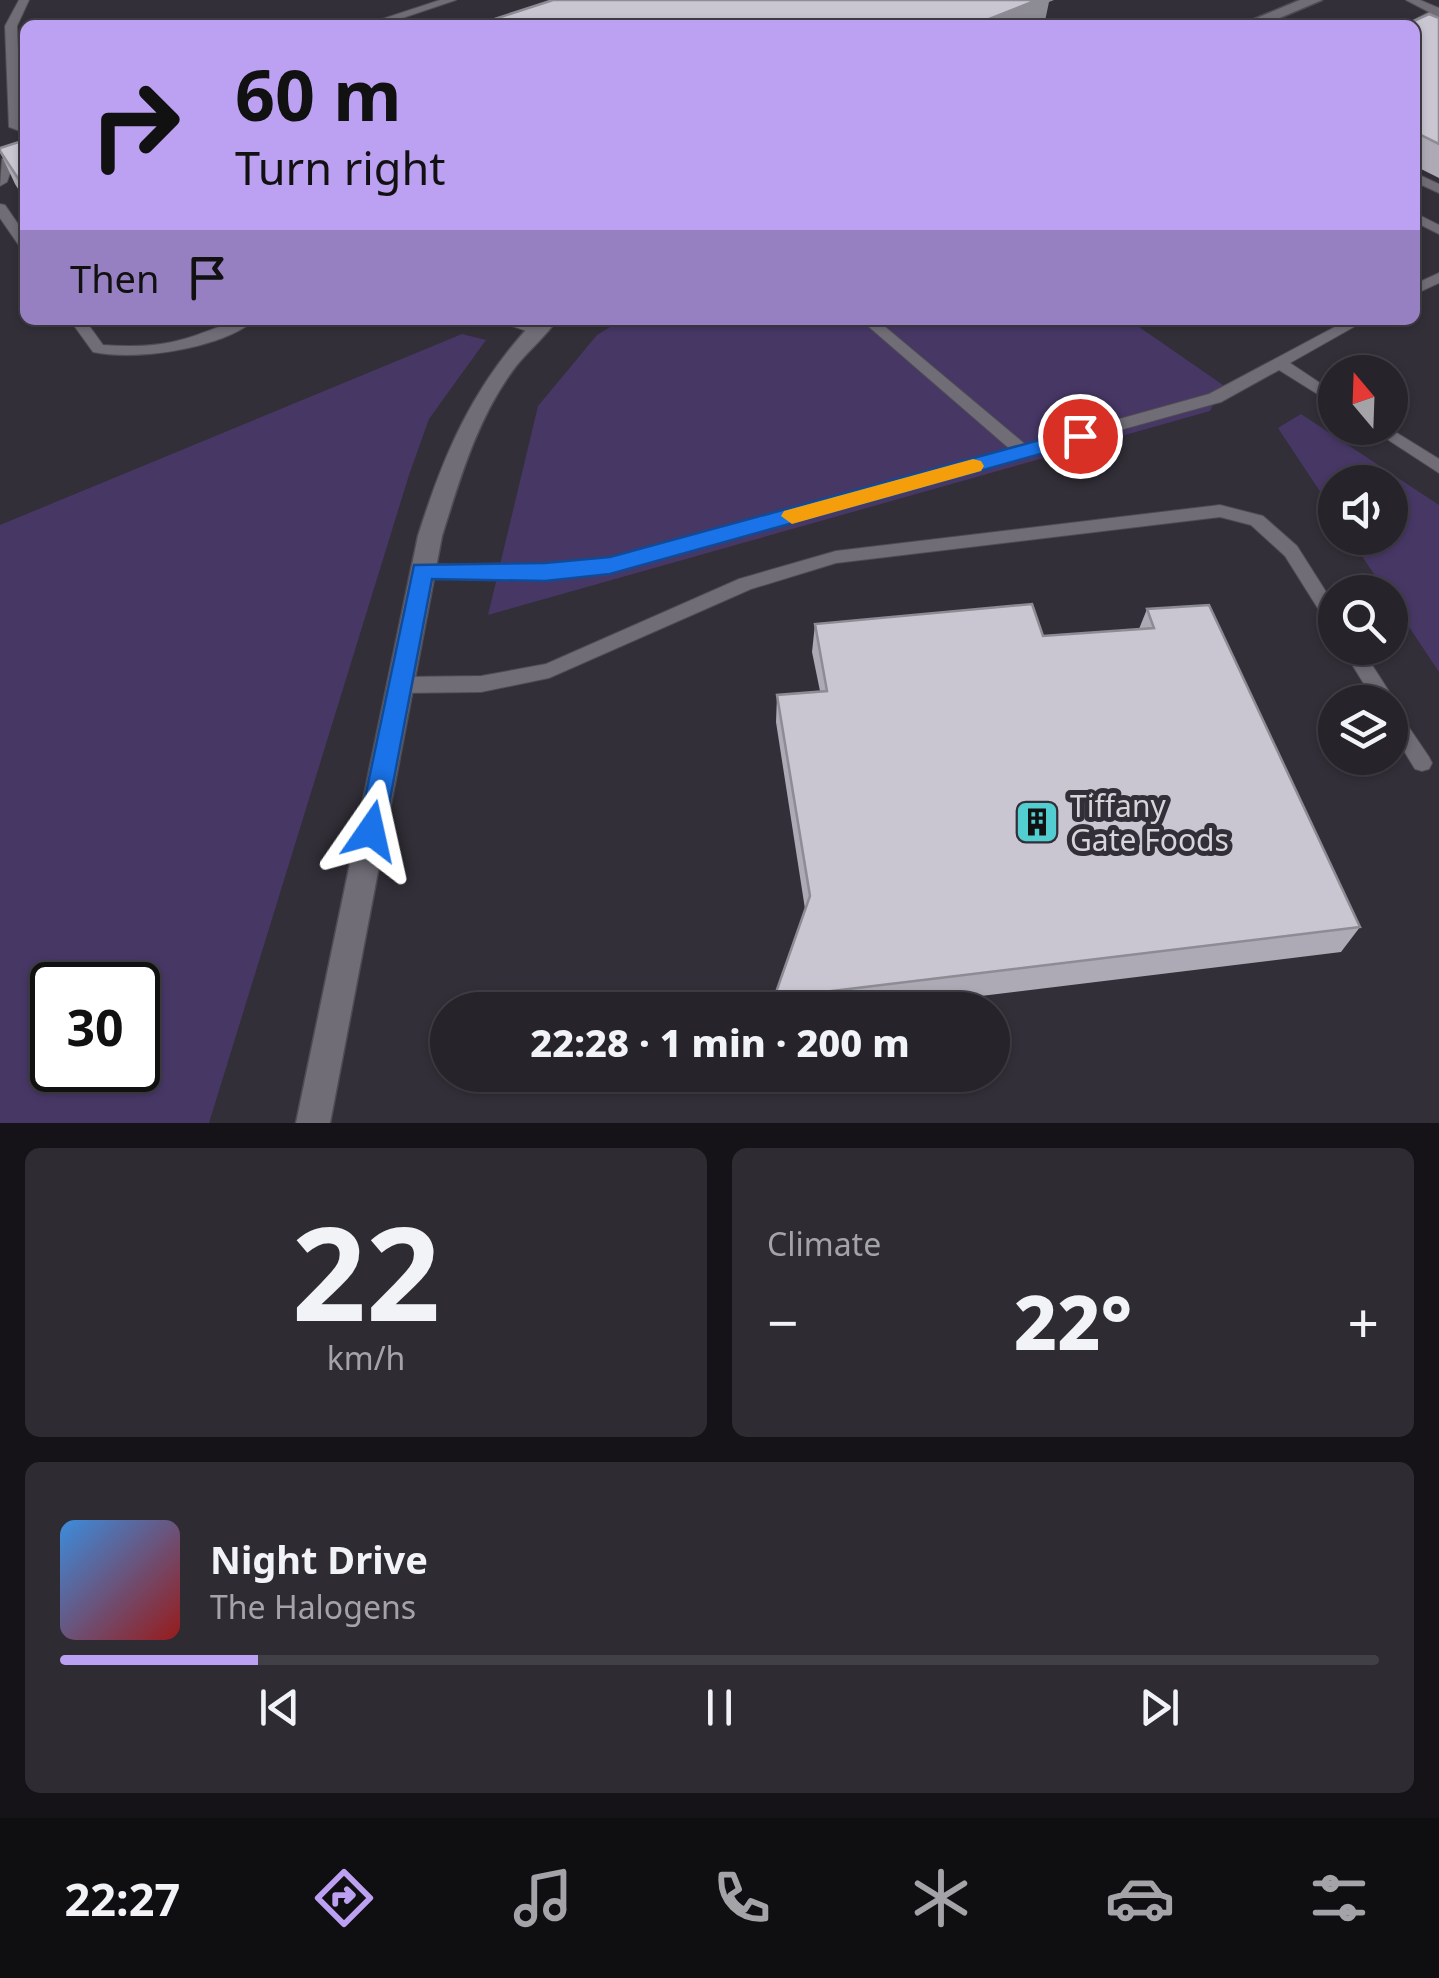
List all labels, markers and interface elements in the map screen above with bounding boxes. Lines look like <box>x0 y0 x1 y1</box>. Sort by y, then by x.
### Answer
text: 60 m <box>235 46 402 142</box>
icon: right <box>70 60 200 190</box>
text: Turn right <box>235 137 446 198</box>
icon: arrive <box>180 250 235 305</box>
text: Then <box>70 252 160 304</box>
north arrow <box>1318 355 1408 445</box>
map controls <box>1318 355 1408 775</box>
pin <box>1038 394 1123 479</box>
icon: arrive <box>1053 409 1108 464</box>
button: sound <box>1318 465 1408 555</box>
button: search <box>1318 575 1408 665</box>
button: layers <box>1318 685 1408 775</box>
position arrow <box>319 779 423 883</box>
place label: Tiffany Gate Foods <box>1070 785 1229 860</box>
building icon: Tiffany Gate Foods <box>1014 799 1060 845</box>
speed limit sign: 30 <box>30 962 160 1092</box>
text: 22:28 · 1 min · 200 m <box>530 1016 910 1068</box>
text: 22 <box>292 1182 440 1359</box>
text: Climate <box>767 1222 881 1265</box>
text: 22° <box>1014 1270 1132 1372</box>
text: − <box>767 1284 798 1359</box>
text: + <box>1348 1284 1379 1359</box>
text: km/h <box>327 1336 405 1379</box>
text: Night Drive <box>210 1533 428 1585</box>
text: The Halogens <box>210 1585 416 1628</box>
icon: previous <box>252 1680 307 1735</box>
icon: pause <box>692 1680 747 1735</box>
icon: next <box>1132 1680 1187 1735</box>
icon: directions <box>309 1863 379 1933</box>
icon: music <box>508 1863 578 1933</box>
icon: phone <box>707 1863 777 1933</box>
icon: climate <box>906 1863 976 1933</box>
icon: car <box>1105 1863 1175 1933</box>
icon: filters <box>1304 1863 1374 1933</box>
text: 22:27 <box>65 1868 180 1929</box>

